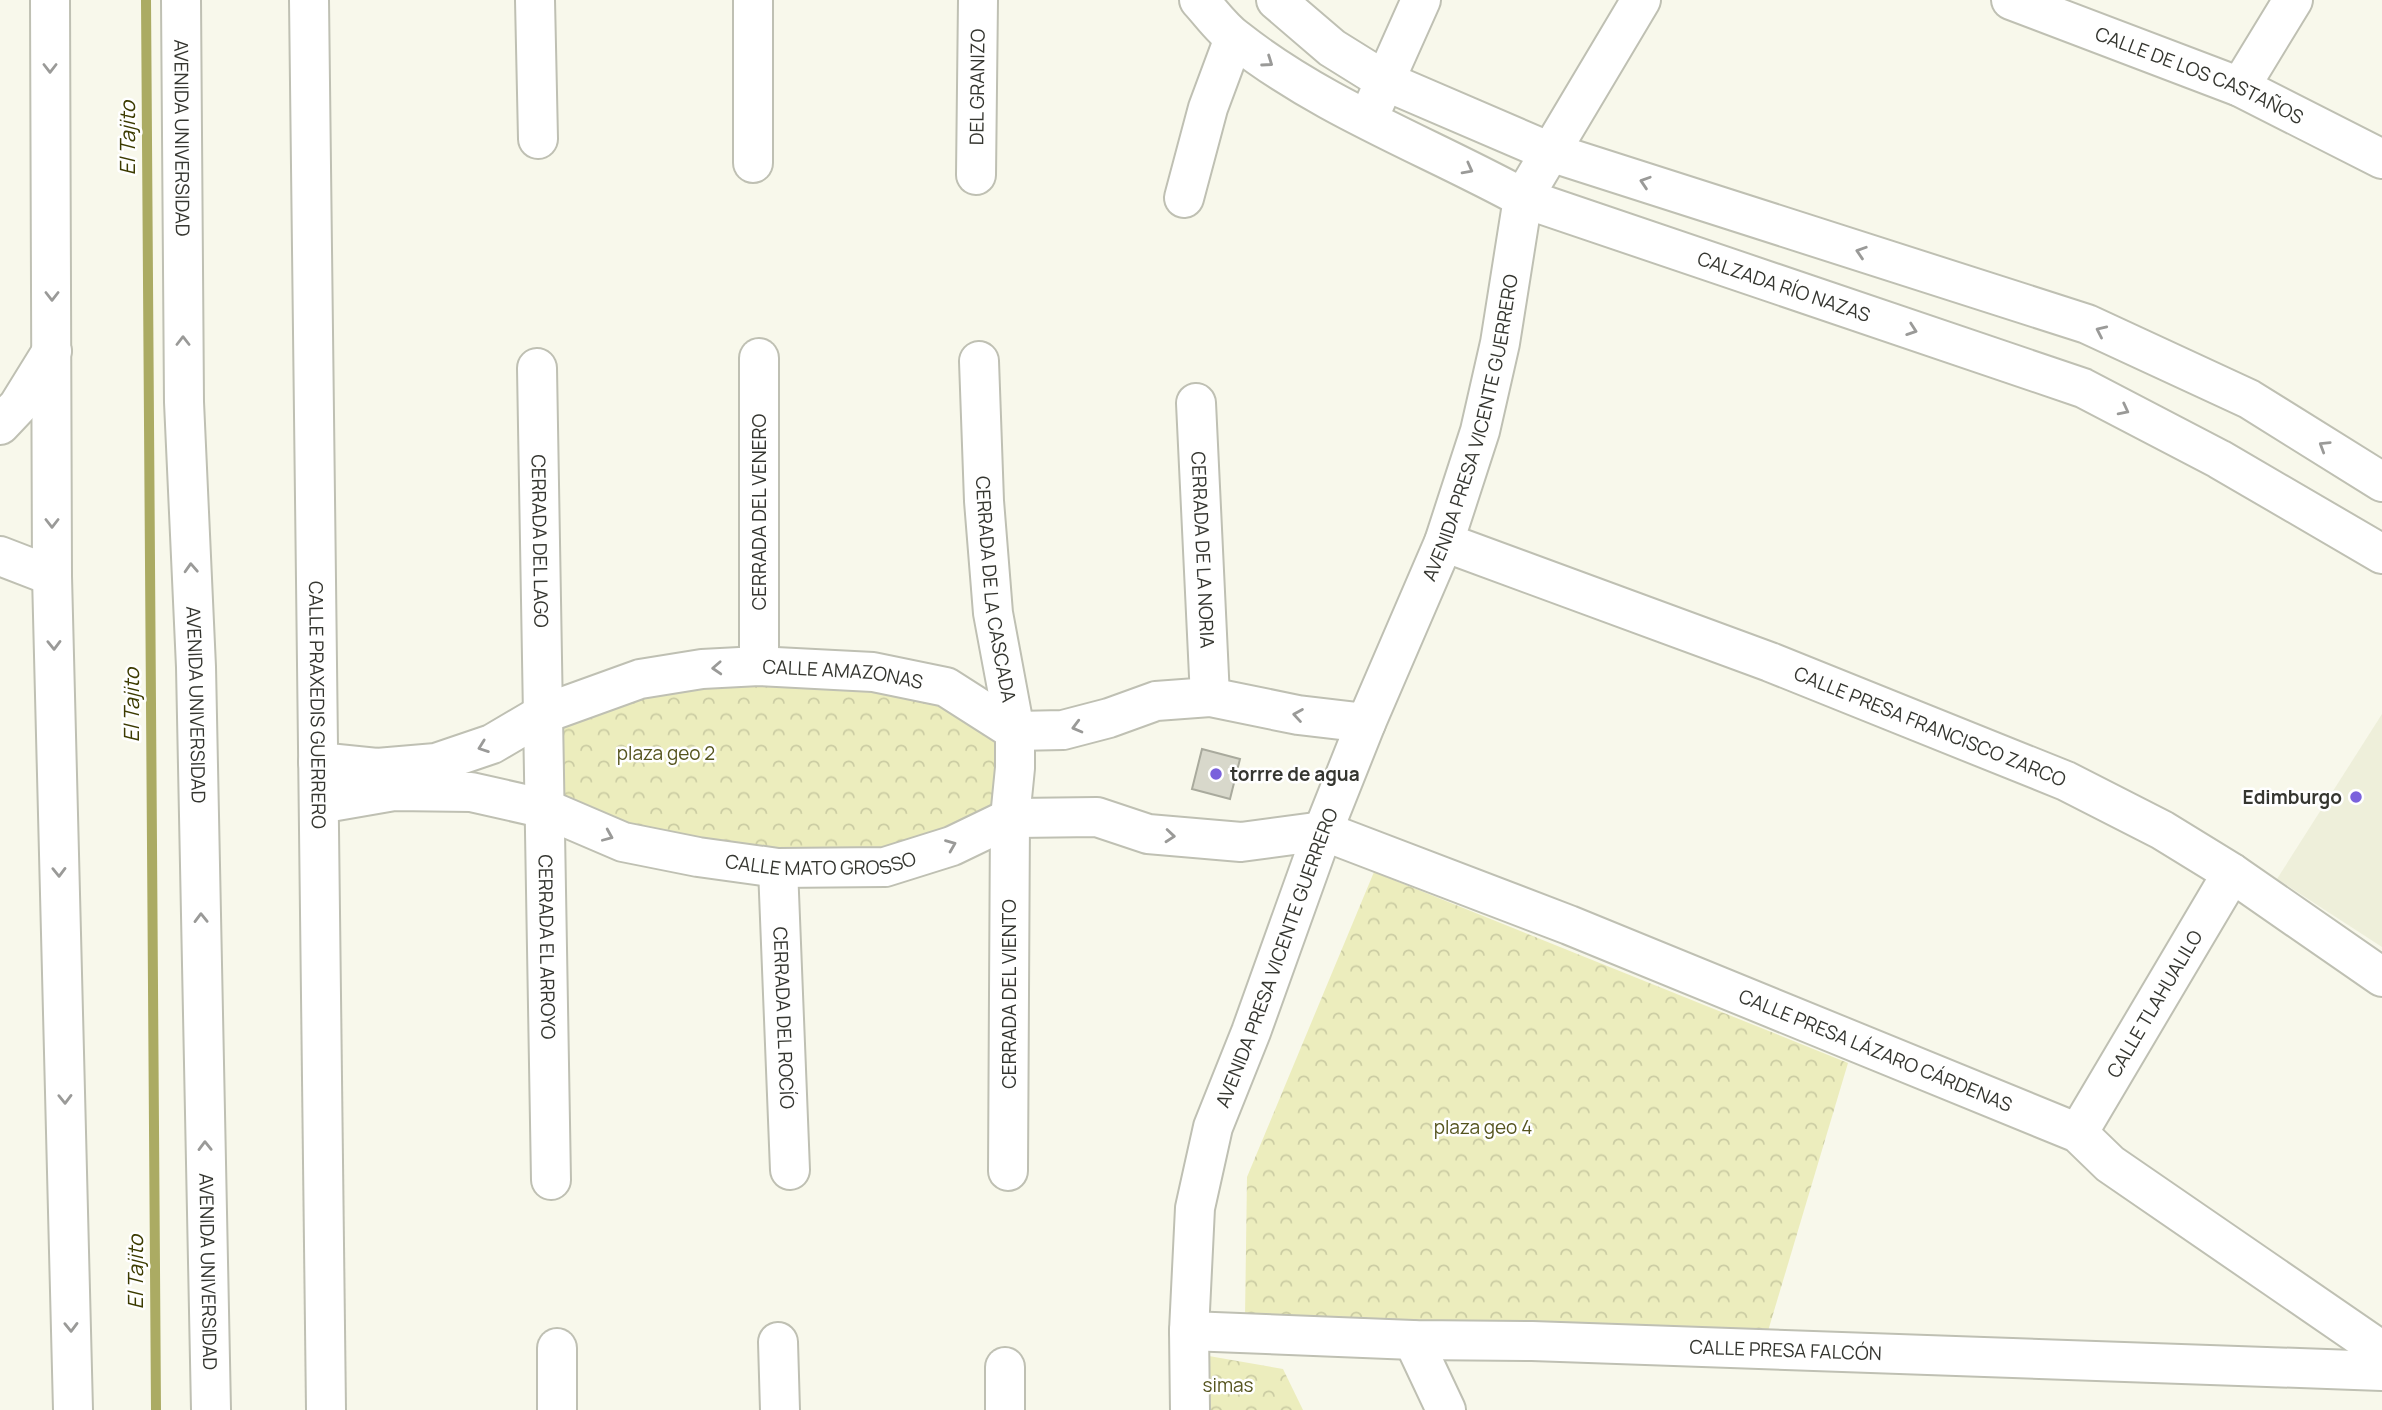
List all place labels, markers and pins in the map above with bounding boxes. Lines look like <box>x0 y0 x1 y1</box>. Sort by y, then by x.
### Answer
place label: torrre de agua <box>1230 761 1360 787</box>
marker: torrre de agua <box>1208 766 1224 782</box>
place label: Edimburgo <box>2243 784 2342 810</box>
marker: Edimburgo <box>2348 789 2364 805</box>

